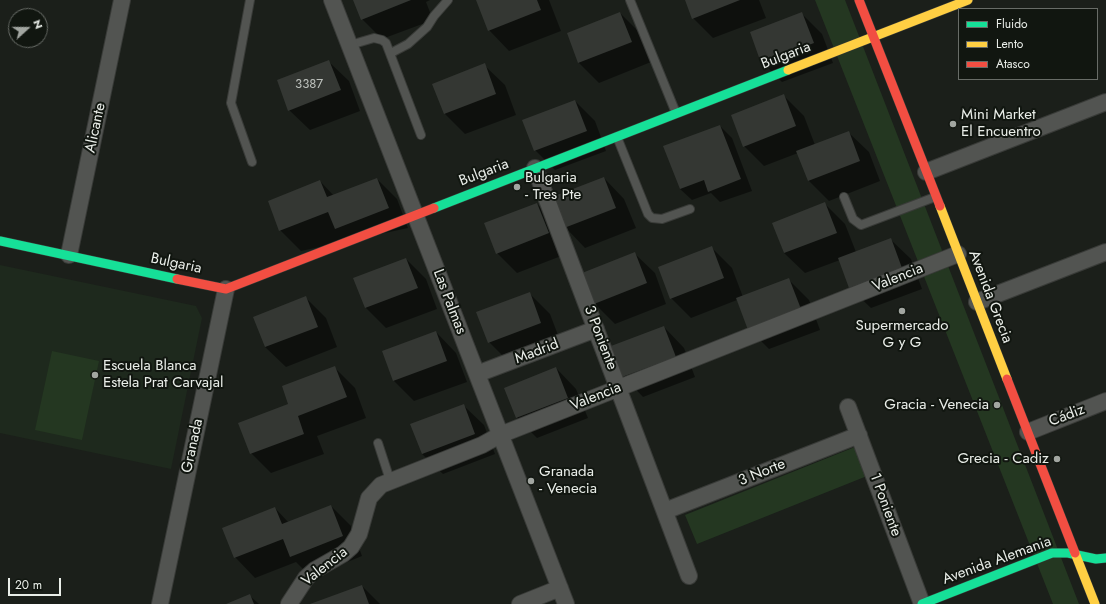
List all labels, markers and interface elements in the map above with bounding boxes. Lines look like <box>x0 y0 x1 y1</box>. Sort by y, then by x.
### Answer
north arrow <box>8 8 48 48</box>
legend <box>958 8 1098 80</box>
text: Fluido <box>996 15 1028 33</box>
text: N <box>29 17 47 31</box>
text: Lento <box>996 35 1023 53</box>
street label: Bulgaria <box>759 38 813 74</box>
text: Atasco <box>996 55 1030 73</box>
house number: 3387 <box>295 77 323 93</box>
street label: Alicante <box>82 101 110 155</box>
place label: Mini Market El Encuentro <box>961 106 1041 141</box>
marker: Mini Market El Encuentro <box>948 119 958 129</box>
street label: Bulgaria <box>457 155 511 191</box>
place label: Bulgaria - Tres Pte <box>525 169 581 204</box>
marker: Bulgaria - Tres Pte <box>512 182 522 192</box>
street label: Avenida Grecia <box>964 248 1016 346</box>
street label: Bulgaria <box>149 250 203 278</box>
street label: Valencia <box>870 260 926 296</box>
street label: Las Palmas <box>428 267 470 337</box>
street label: 3 Poniente <box>580 303 620 373</box>
marker: Supermercado G y G <box>897 306 907 316</box>
place label: Supermercado G y G <box>856 317 948 352</box>
street label: Madrid <box>513 335 561 369</box>
place label: Escuela Blanca Estela Prat Carvajal <box>103 357 223 392</box>
marker: Escuela Blanca Estela Prat Carvajal <box>90 370 100 380</box>
street label: Valencia <box>568 379 624 415</box>
place label: Gracia - Venecia <box>884 396 989 414</box>
marker: Gracia - Venecia <box>992 400 1002 410</box>
street label: Cádiz <box>1047 401 1087 431</box>
street label: Granada <box>178 417 208 475</box>
place label: Grecia - Cadiz <box>957 450 1049 468</box>
marker: Grecia - Cadiz <box>1052 454 1062 464</box>
street label: 3 Norte <box>736 455 788 491</box>
place label: Granada - Venecia <box>539 463 597 498</box>
street label: 1 Poniente <box>865 471 905 539</box>
marker: Granada - Venecia <box>526 476 536 486</box>
street label: Avenida Alemania <box>940 533 1054 589</box>
street label: Valencia <box>299 544 351 590</box>
scale bar <box>10 570 63 596</box>
text: 20 m <box>15 576 42 594</box>

